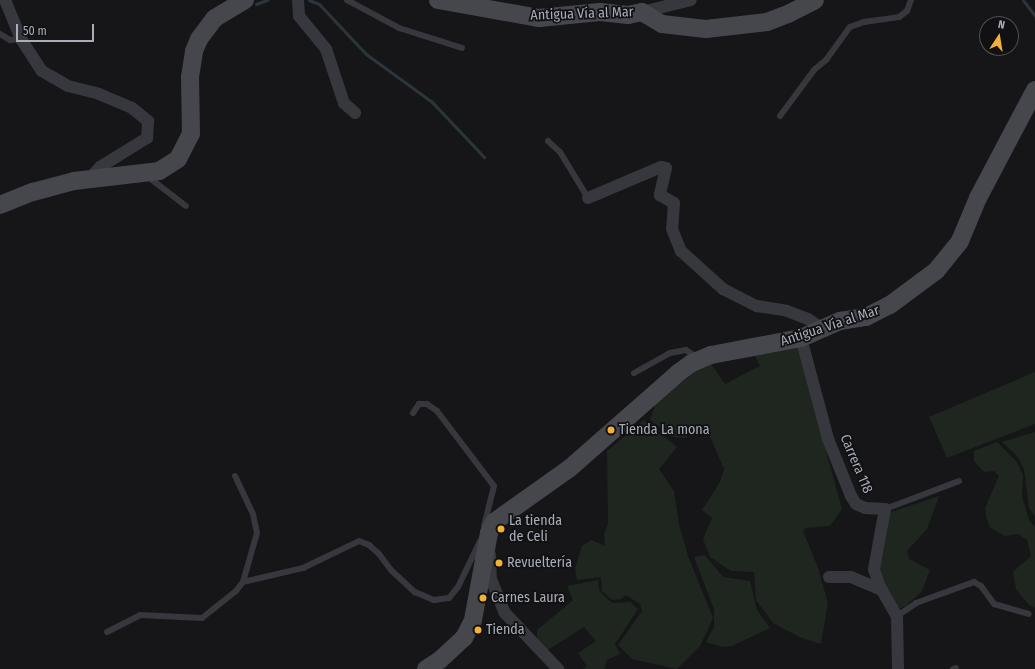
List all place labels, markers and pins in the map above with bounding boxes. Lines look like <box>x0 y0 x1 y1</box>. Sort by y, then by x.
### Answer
place label: Tienda La mona <box>619 422 710 438</box>
marker: Tienda La mona <box>606 425 616 435</box>
place label: La tienda de Celi <box>509 513 562 546</box>
marker: La tienda de Celi <box>496 524 506 534</box>
place label: Revueltería <box>507 555 572 571</box>
marker: Revueltería <box>494 558 504 568</box>
place label: Carnes Laura <box>491 590 565 606</box>
marker: Carnes Laura <box>478 593 488 603</box>
place label: Tienda <box>486 622 525 638</box>
marker: Tienda <box>473 625 483 635</box>

